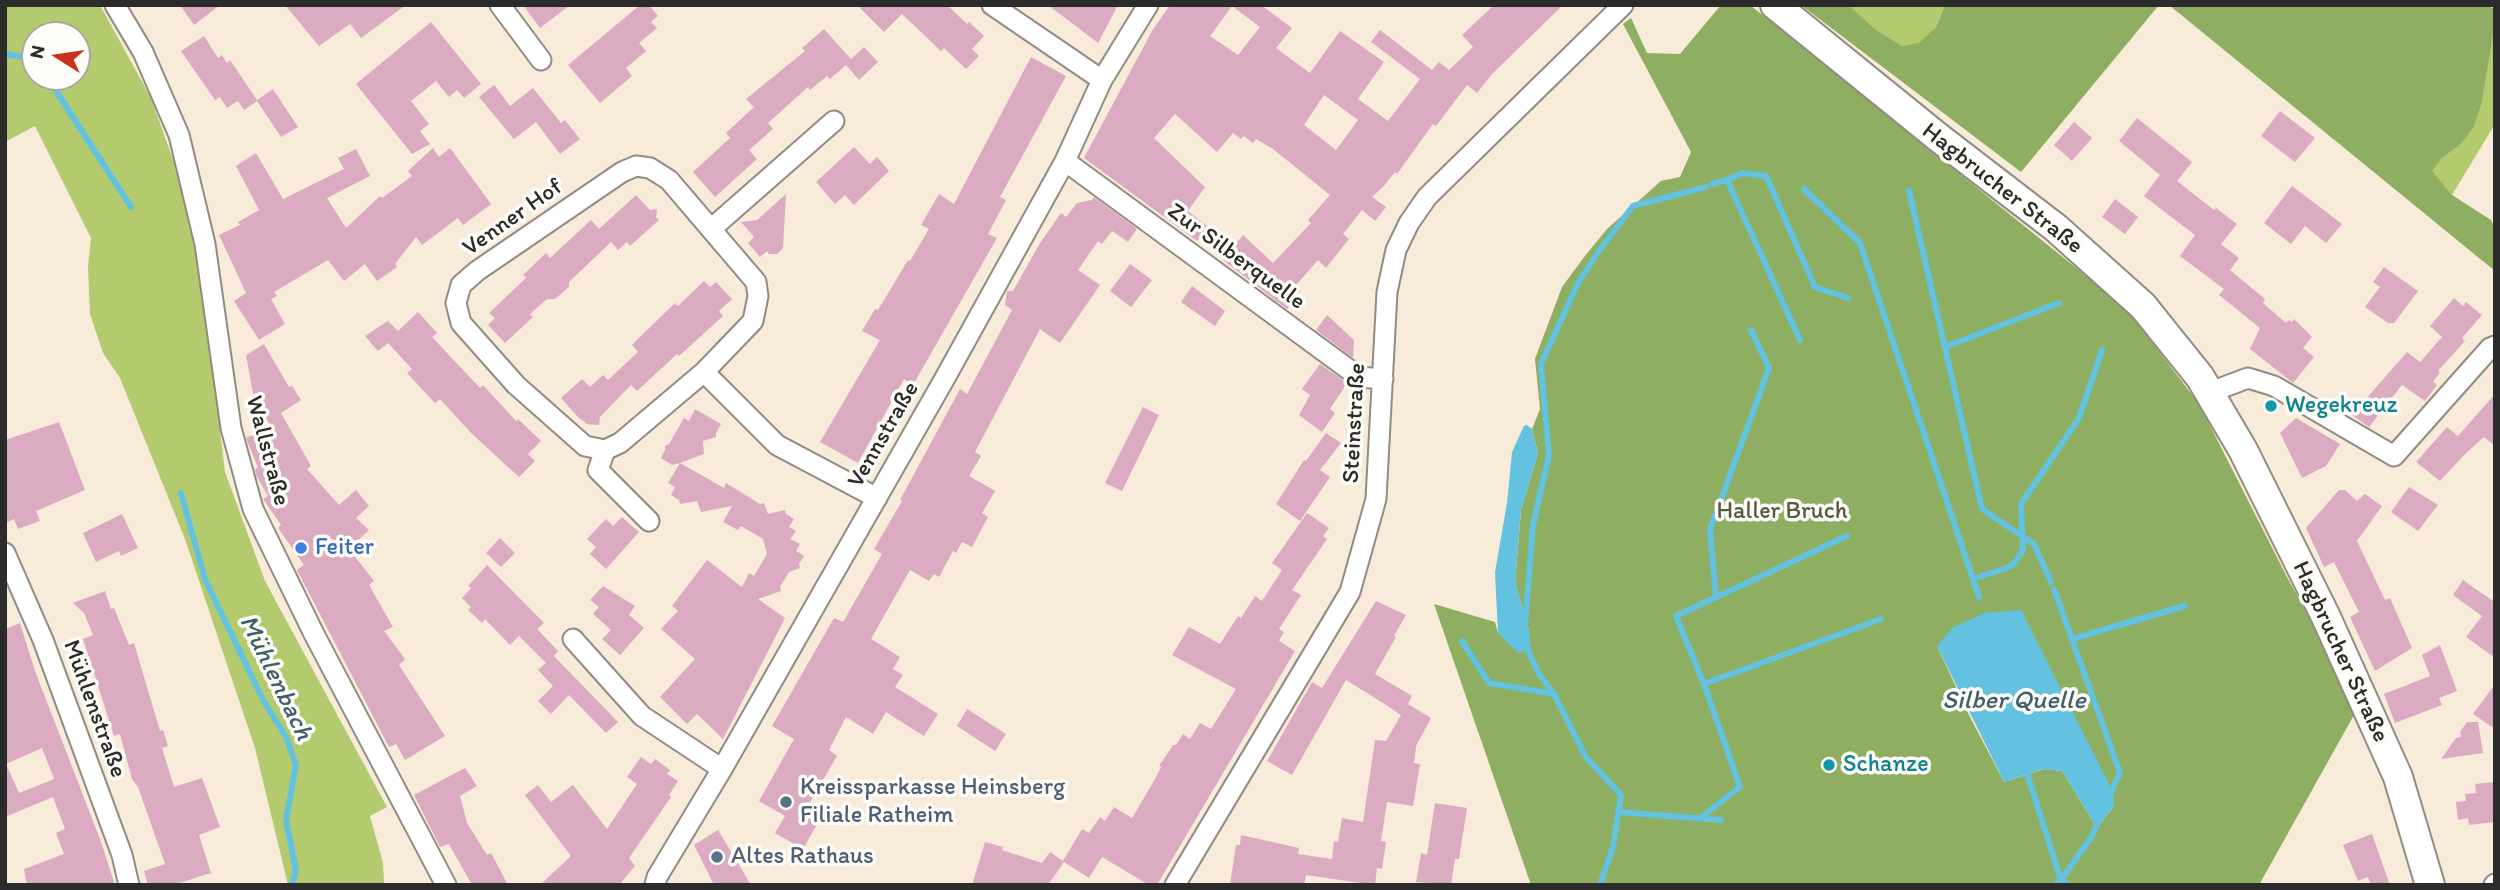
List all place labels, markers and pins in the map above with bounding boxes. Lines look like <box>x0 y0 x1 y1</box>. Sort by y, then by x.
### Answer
place label: Wegekreuz <box>2285 392 2398 420</box>
marker: Wegekreuz <box>2263 398 2279 414</box>
place label: Feiter <box>315 534 374 562</box>
marker: Feiter <box>293 540 309 556</box>
place label: Schanze <box>1843 751 1929 779</box>
marker: Schanze <box>1821 757 1837 773</box>
place label: Kreissparkasse Heinsberg Filiale Ratheim <box>800 774 1065 830</box>
marker: Kreissparkasse Heinsberg Filiale Ratheim <box>778 794 794 810</box>
place label: Altes Rathaus <box>731 843 874 871</box>
marker: Altes Rathaus <box>709 849 725 865</box>

